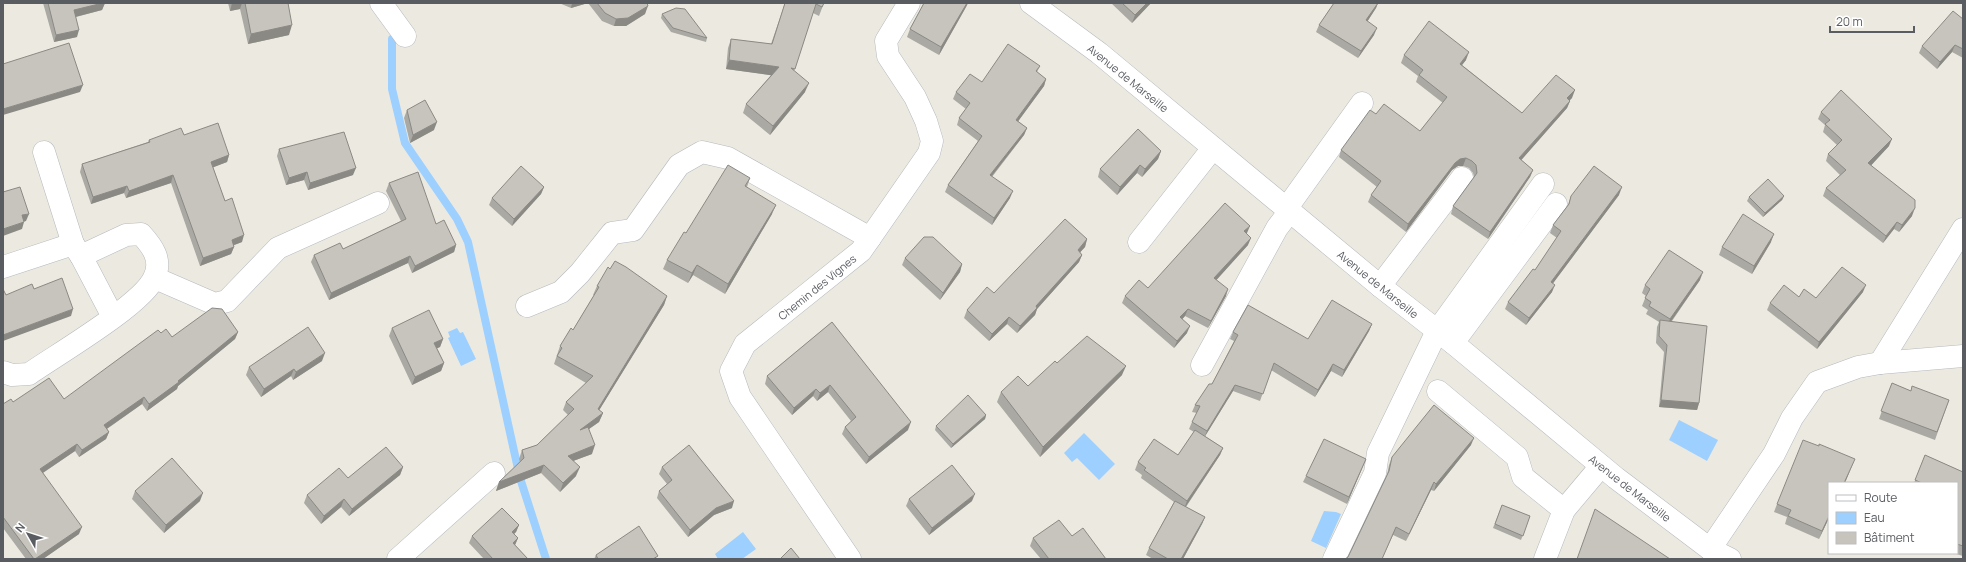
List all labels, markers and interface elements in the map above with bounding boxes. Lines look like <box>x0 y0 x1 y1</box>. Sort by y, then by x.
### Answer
scale bar <box>1830 8 1914 34</box>
text: 20 m <box>1836 13 1863 30</box>
street label: Avenue de Marseille <box>1084 41 1172 116</box>
street label: Avenue de Marseille <box>1334 247 1422 322</box>
street label: Chemin des Vignes <box>775 251 859 323</box>
street label: Avenue de Marseille <box>1586 451 1675 525</box>
legend <box>1828 482 1958 554</box>
text: Route <box>1864 489 1897 506</box>
text: Eau <box>1864 509 1885 526</box>
north arrow <box>8 514 48 554</box>
text: N <box>12 520 28 535</box>
text: Bâtiment <box>1864 529 1915 546</box>

